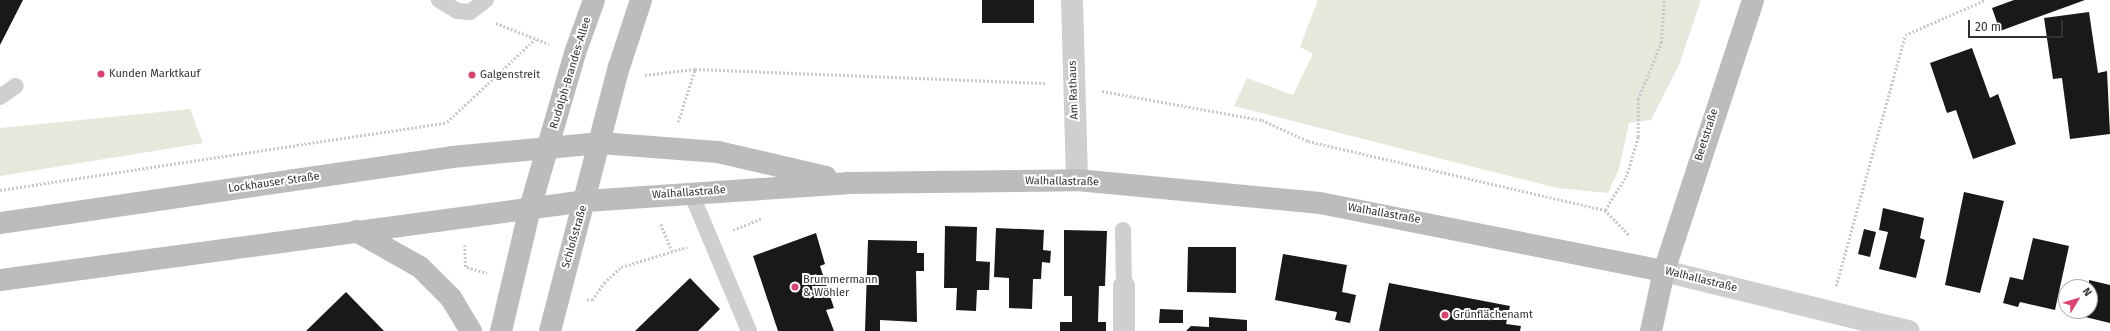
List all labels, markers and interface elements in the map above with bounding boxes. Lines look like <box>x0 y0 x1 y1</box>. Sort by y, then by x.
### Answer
scale bar <box>1970 12 2065 38</box>
street label: Rudolph-Brandes-Allee <box>548 15 594 131</box>
text: 20 m <box>1975 20 2001 34</box>
street label: Am Rathaus <box>1066 60 1082 120</box>
place label: Kunden Marktkauf <box>109 67 200 81</box>
place label: Galgenstreit <box>480 68 540 82</box>
marker: Kunden Marktkauf <box>96 69 106 79</box>
marker: Galgenstreit <box>467 70 477 80</box>
street label: Beetstraße <box>1692 107 1722 163</box>
street label: Lockhauser Straße <box>228 170 320 196</box>
street label: Walhallastraße <box>1025 175 1099 189</box>
street label: Walhallastraße <box>652 184 726 202</box>
street label: Walhallastraße <box>1346 201 1422 227</box>
street label: Schloßstraße <box>560 204 590 270</box>
street label: Walhallastraße <box>1664 265 1738 295</box>
place label: Brummermann & Wöhler <box>803 274 878 300</box>
north arrow <box>2058 279 2098 319</box>
marker: Brummermann & Wöhler <box>790 282 800 292</box>
text: N <box>2080 285 2094 299</box>
place label: Grünflächenamt <box>1453 308 1533 322</box>
marker: Grünflächenamt <box>1440 310 1450 320</box>

